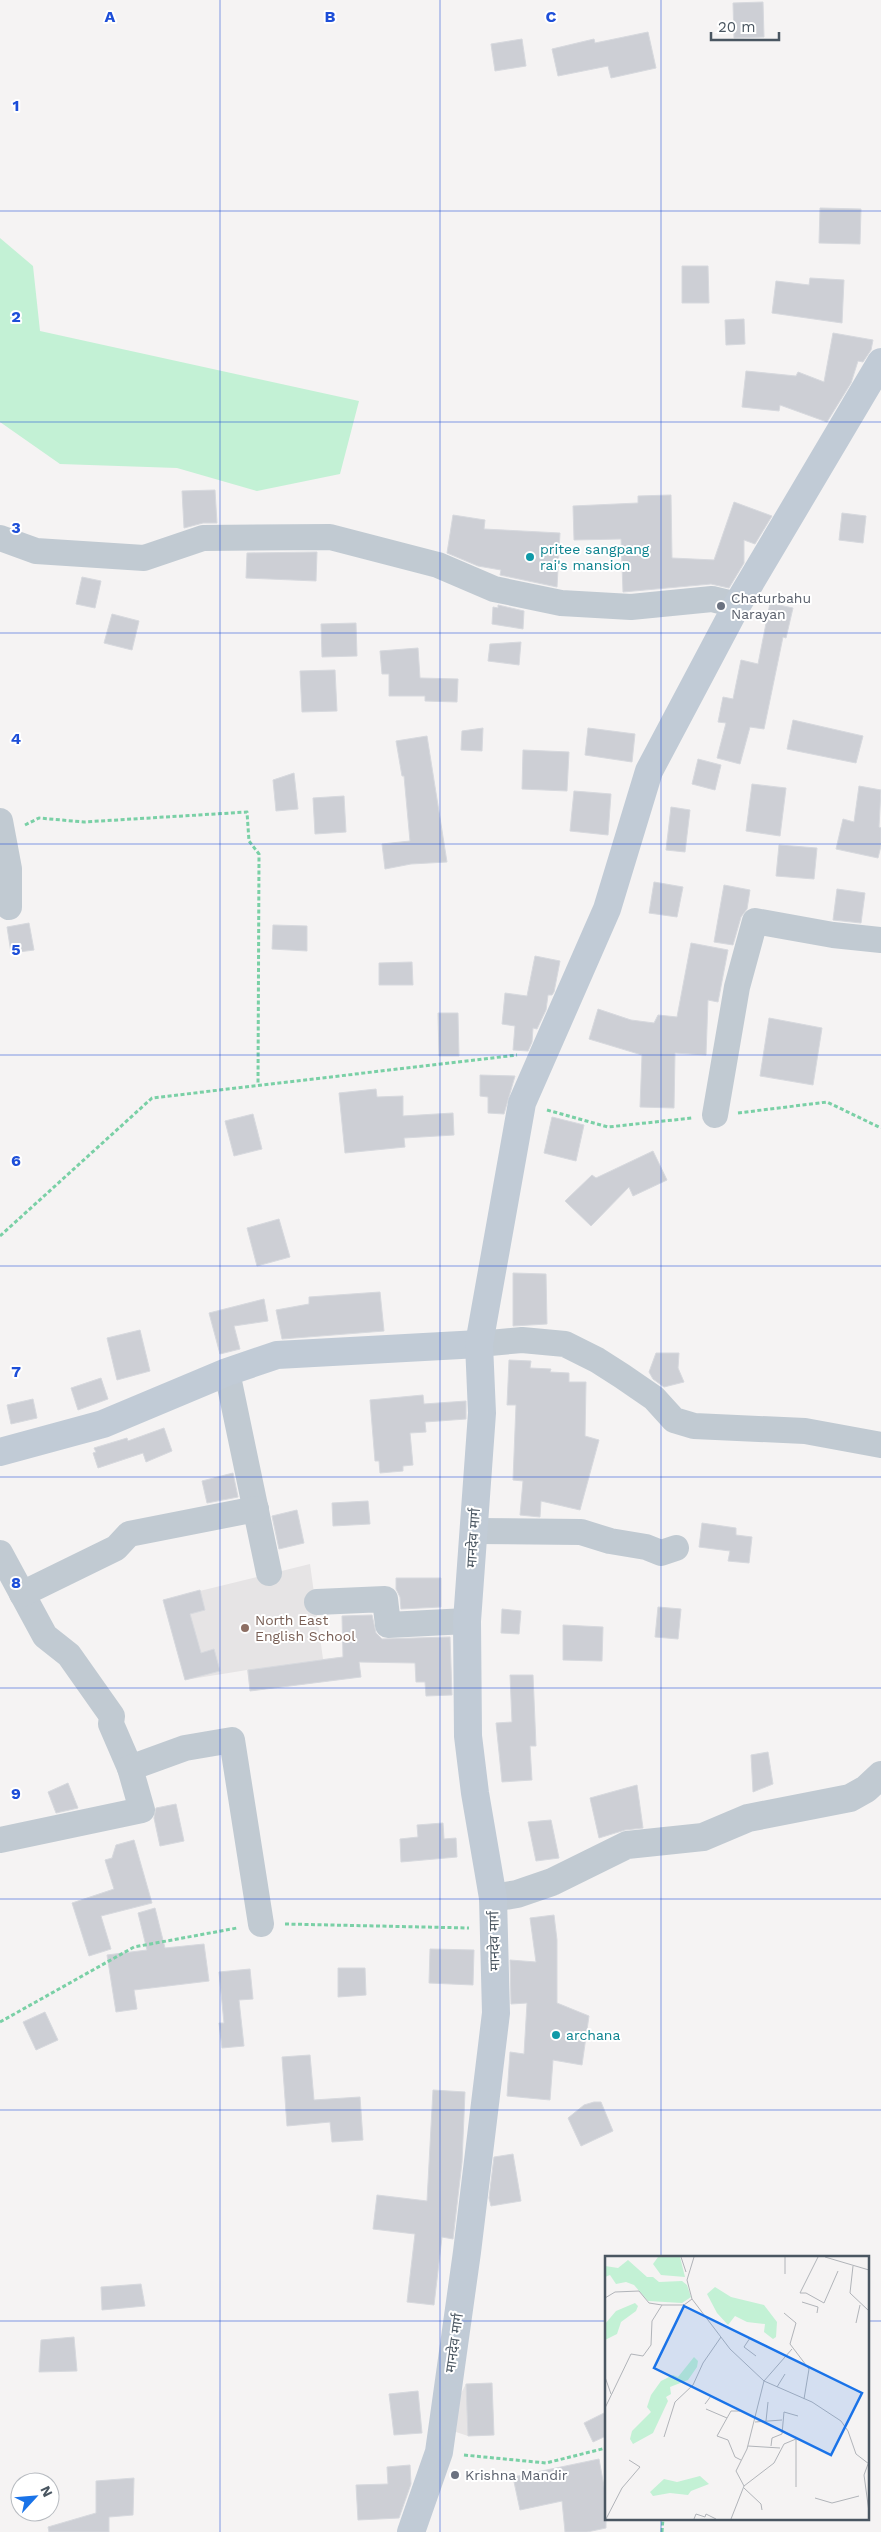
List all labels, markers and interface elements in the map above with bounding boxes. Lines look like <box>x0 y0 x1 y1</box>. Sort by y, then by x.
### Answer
text: A <box>105 7 116 26</box>
text: B <box>325 7 336 26</box>
text: C <box>546 7 557 26</box>
scale bar <box>711 10 778 42</box>
text: 20 m <box>718 18 756 36</box>
text: 1 <box>13 96 19 115</box>
text: 2 <box>11 307 21 326</box>
text: 3 <box>11 518 21 537</box>
place label: pritee sangpang rai's mansion <box>540 541 650 573</box>
marker: pritee sangpang rai's mansion <box>524 551 536 563</box>
place label: Chaturbahu Narayan <box>731 590 811 622</box>
marker: Chaturbahu Narayan <box>715 600 727 612</box>
text: 4 <box>11 729 21 748</box>
text: 5 <box>11 940 21 959</box>
text: 6 <box>11 1151 21 1170</box>
text: 7 <box>11 1362 21 1381</box>
street label: मानदेव मार्ग <box>462 1507 483 1568</box>
text: 8 <box>11 1573 21 1592</box>
place label: North East English School <box>255 1612 356 1644</box>
marker: North East English School <box>239 1622 251 1634</box>
text: 9 <box>11 1784 21 1803</box>
street label: मानदेव मार्ग <box>484 1910 503 1971</box>
place label: archana <box>566 2027 621 2043</box>
marker: archana <box>550 2029 562 2041</box>
inset map <box>605 2256 868 2520</box>
street label: मानदेव मार्ग <box>441 2311 466 2374</box>
place label: Krishna Mandir <box>465 2467 568 2483</box>
marker: Krishna Mandir <box>449 2469 461 2481</box>
north arrow <box>10 2472 60 2522</box>
text: N <box>37 2483 56 2499</box>

